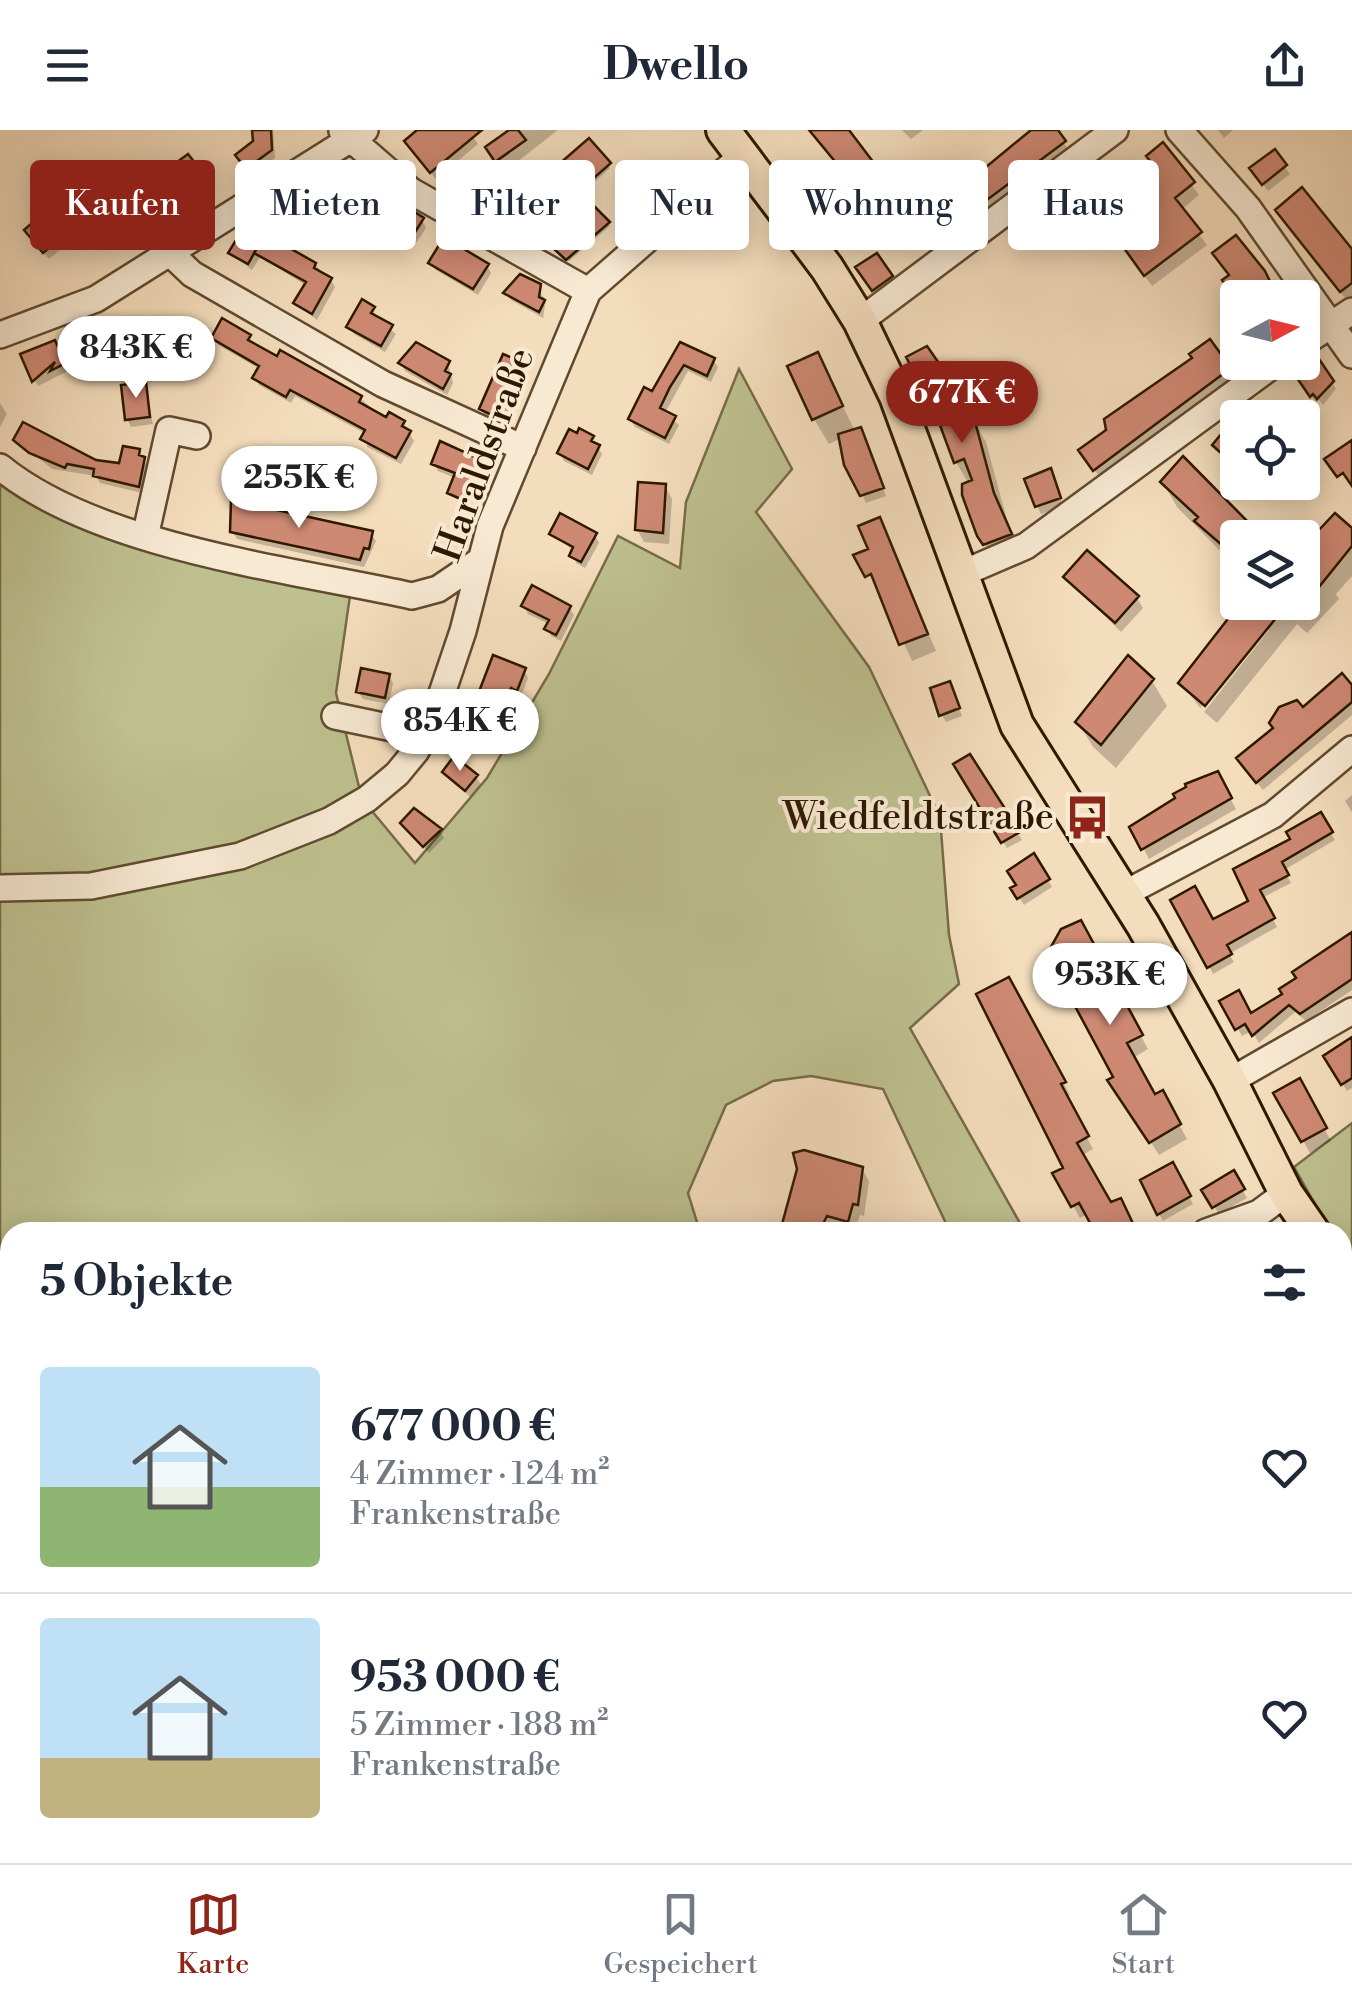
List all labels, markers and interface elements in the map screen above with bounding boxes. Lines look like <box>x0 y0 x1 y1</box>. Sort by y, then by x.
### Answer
text: Dwello <box>603 37 749 94</box>
icon: menu <box>40 38 95 93</box>
icon: share <box>1257 38 1312 93</box>
chip: Kaufen <box>30 160 215 250</box>
chip: Mieten <box>235 160 416 250</box>
chip: Filter <box>436 160 595 250</box>
chip: Neu <box>615 160 749 250</box>
chip: Wohnung <box>769 160 988 250</box>
chip: Haus <box>1008 160 1159 250</box>
north arrow <box>1220 280 1320 380</box>
map controls <box>1220 280 1320 620</box>
pin: 843K € <box>55 316 217 401</box>
text: 843K € <box>79 328 193 368</box>
street label: Haraldstraße <box>425 342 545 568</box>
pin: 677K € <box>881 361 1043 446</box>
text: 677K € <box>908 373 1016 413</box>
button: locate <box>1220 400 1320 500</box>
pin: 255K € <box>218 446 380 531</box>
text: 255K € <box>243 458 355 498</box>
button: layers <box>1220 520 1320 620</box>
pin: 854K € <box>379 689 541 774</box>
text: 854K € <box>403 701 517 741</box>
bus stop icon: Wiedfeldtstraße <box>1063 793 1111 841</box>
place label: Wiedfeldtstraße <box>782 794 1054 841</box>
pin: 953K € <box>1029 943 1191 1028</box>
text: 953K € <box>1054 955 1166 995</box>
icon: filters <box>1257 1255 1312 1310</box>
text: 5 Objekte <box>40 1256 233 1309</box>
text: 677 000 € <box>350 1401 556 1454</box>
icon: home <box>120 1407 240 1527</box>
icon: heart <box>1257 1440 1312 1495</box>
text: 4 Zimmer · 124 m² <box>350 1454 609 1494</box>
text: Frankenstraße <box>350 1494 561 1534</box>
text: 953 000 € <box>350 1652 560 1705</box>
icon: home <box>120 1658 240 1778</box>
icon: heart <box>1257 1691 1312 1746</box>
text: 5 Zimmer · 188 m² <box>350 1705 608 1745</box>
text: Frankenstraße <box>350 1745 561 1785</box>
tab: Karte <box>177 1887 249 1982</box>
tab: Gespeichert <box>603 1887 758 1982</box>
tab: Start <box>1112 1887 1175 1982</box>

